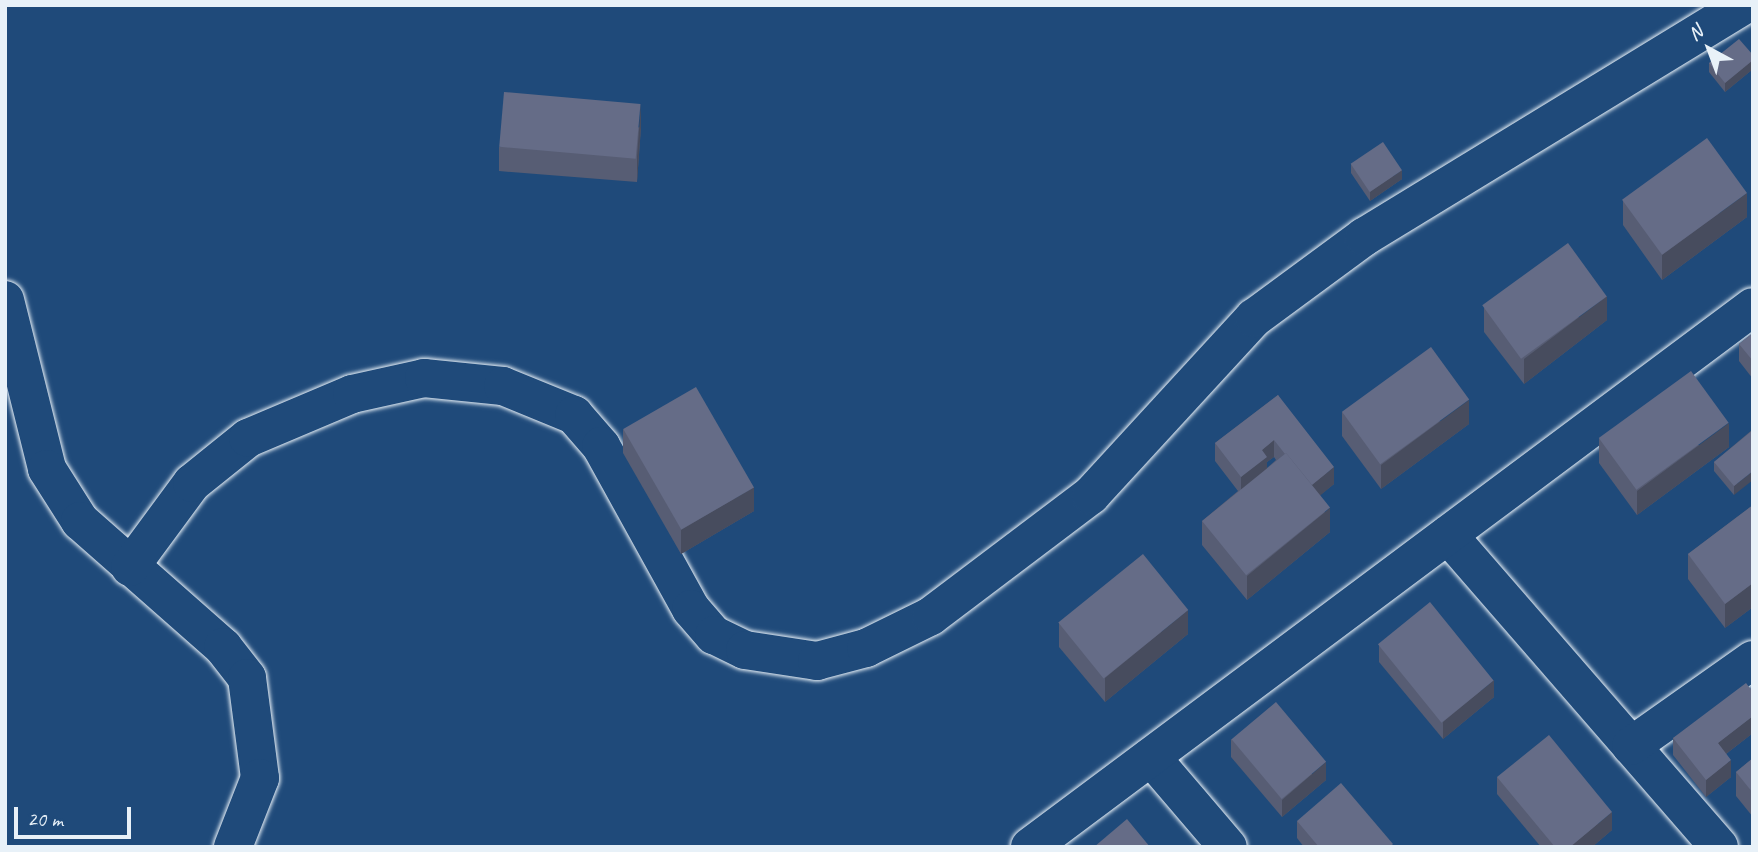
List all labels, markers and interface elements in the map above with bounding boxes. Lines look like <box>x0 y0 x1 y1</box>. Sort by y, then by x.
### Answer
north arrow <box>1674 14 1744 84</box>
text: N <box>1683 20 1708 46</box>
scale bar <box>18 792 135 836</box>
text: 20 m <box>27 806 63 832</box>

